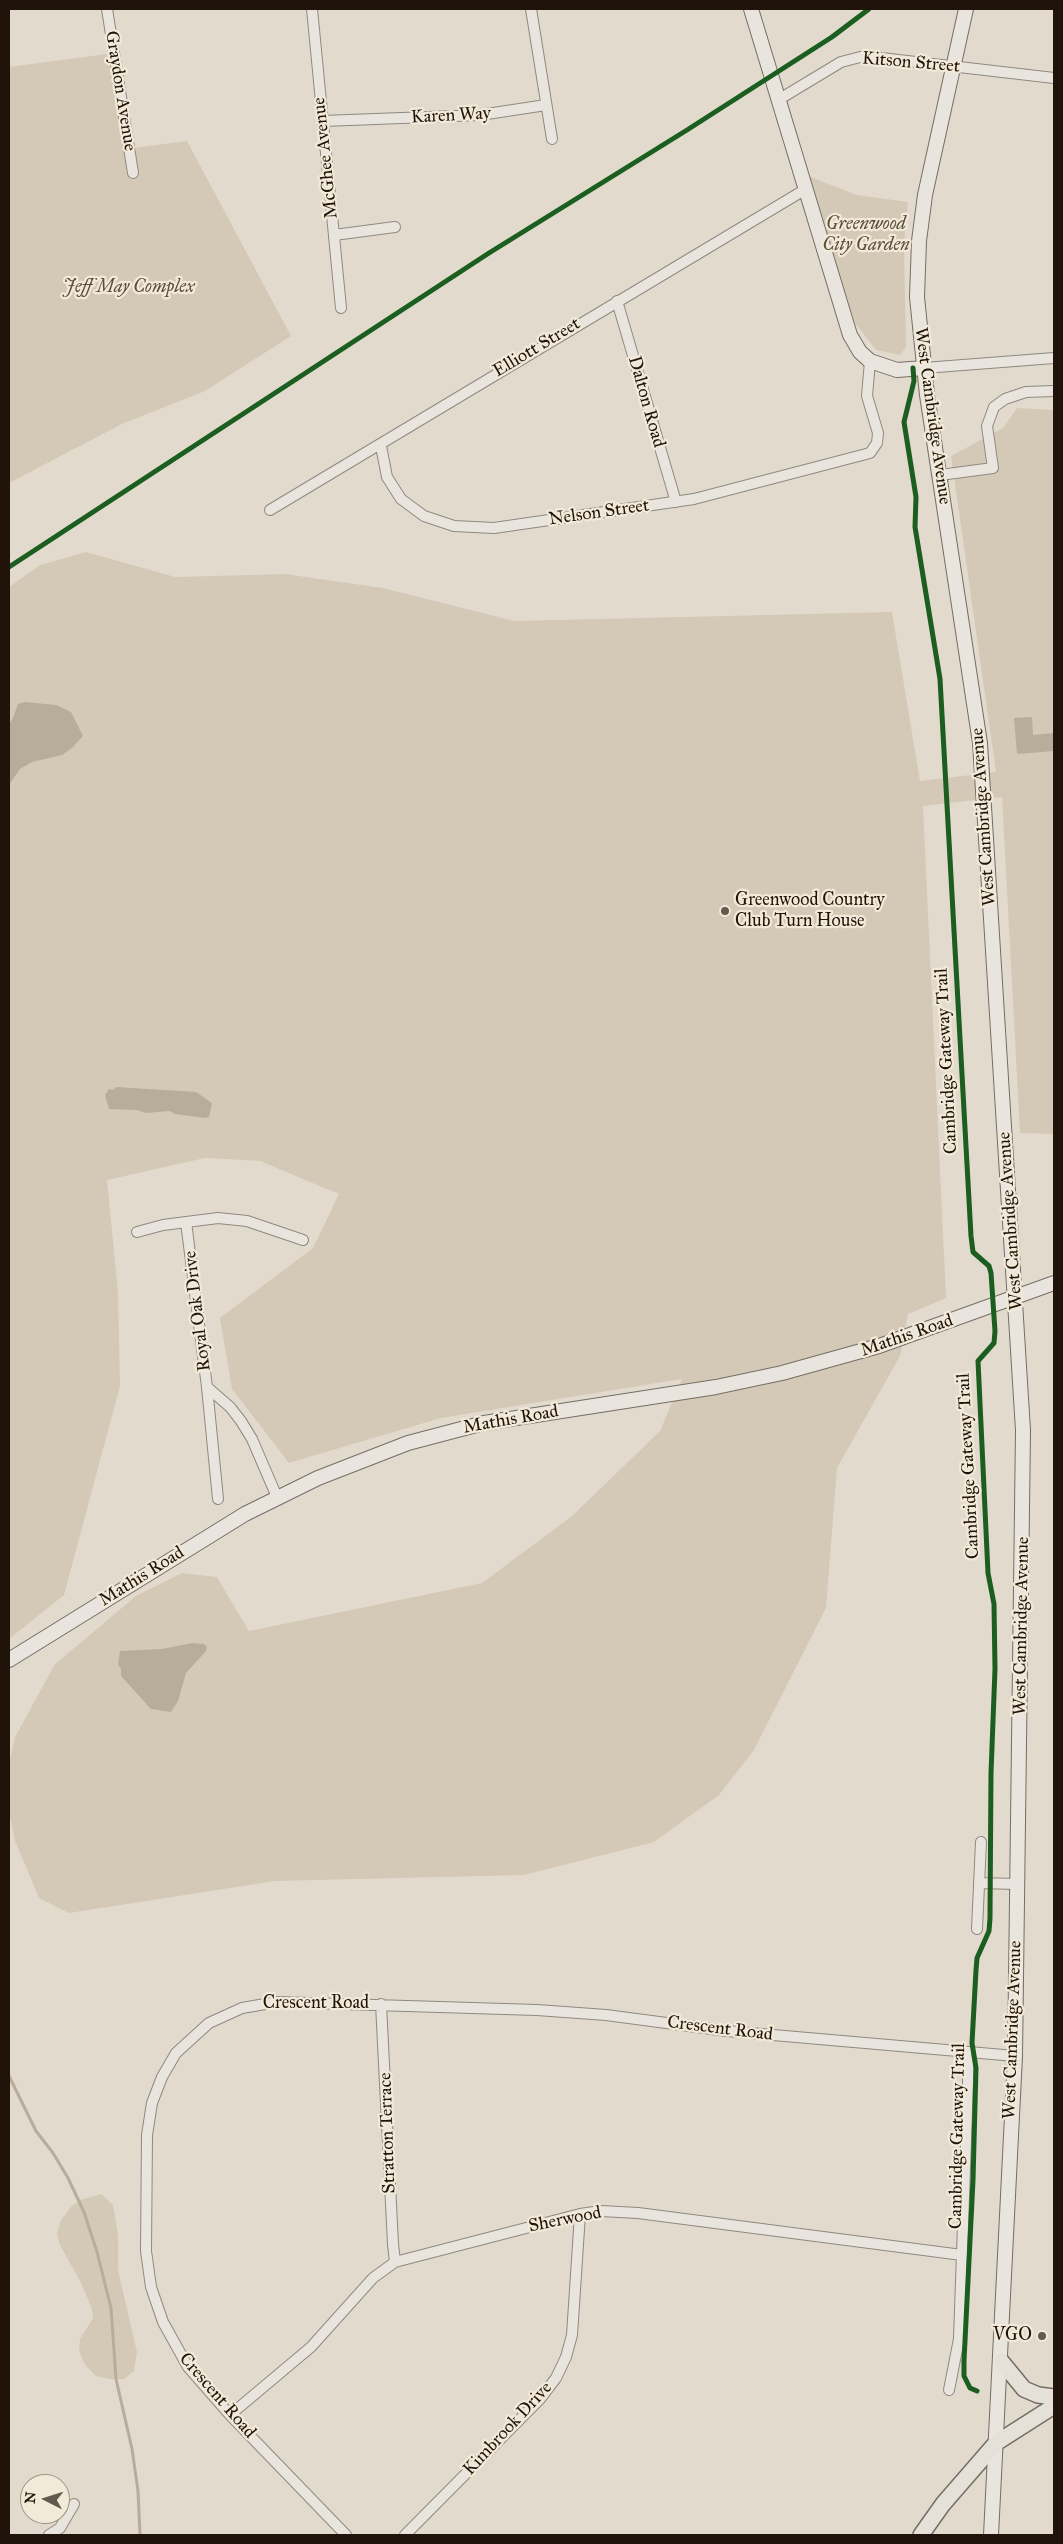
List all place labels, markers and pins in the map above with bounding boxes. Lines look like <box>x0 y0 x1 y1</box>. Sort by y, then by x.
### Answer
place label: Greenwood Country Club Turn House <box>735 890 885 932</box>
marker: Greenwood Country Club Turn House <box>719 905 731 917</box>
place label: VGO <box>993 2325 1032 2347</box>
marker: VGO <box>1036 2330 1048 2342</box>

